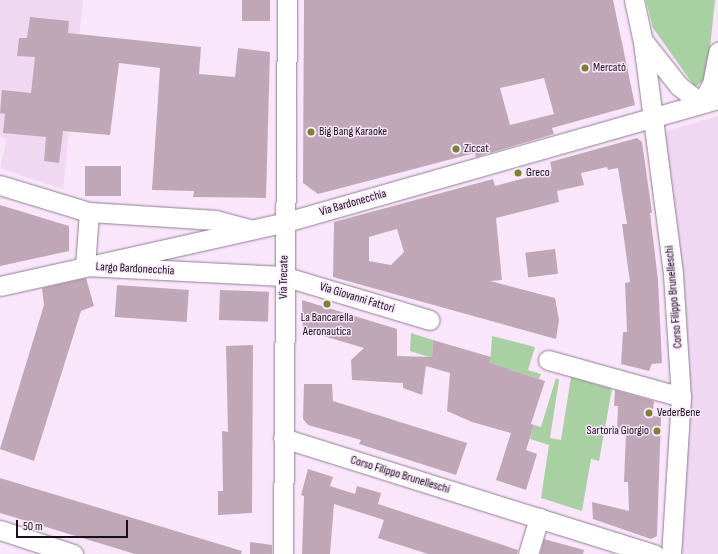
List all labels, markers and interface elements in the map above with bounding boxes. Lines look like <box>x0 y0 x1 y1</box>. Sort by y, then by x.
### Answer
place label: Mercatò <box>593 61 626 75</box>
marker: Mercatò <box>580 63 590 73</box>
place label: Big Bang Karaoke <box>319 125 387 139</box>
marker: Big Bang Karaoke <box>306 127 316 137</box>
place label: Ziccat <box>464 142 489 156</box>
marker: Ziccat <box>451 144 461 154</box>
place label: Greco <box>526 166 550 180</box>
marker: Greco <box>513 168 523 178</box>
street label: Via Bardonecchia <box>318 187 388 219</box>
street label: Corso Filippo Brunelleschi <box>662 245 686 349</box>
street label: Via Trecate <box>276 255 292 299</box>
street label: Largo Bardonecchia <box>95 260 175 278</box>
street label: Via Giovanni Fattori <box>318 280 396 316</box>
marker: La Bancarella Aeronautica <box>322 299 332 309</box>
place label: La Bancarella Aeronautica <box>301 311 353 339</box>
place label: VederBene <box>657 406 700 420</box>
marker: VederBene <box>644 408 654 418</box>
place label: Sartoria Giorgio <box>587 424 649 438</box>
marker: Sartoria Giorgio <box>652 426 662 436</box>
street label: Corso Filippo Brunelleschi <box>349 453 451 497</box>
scale bar <box>18 512 130 538</box>
text: 50 m <box>23 519 43 534</box>

